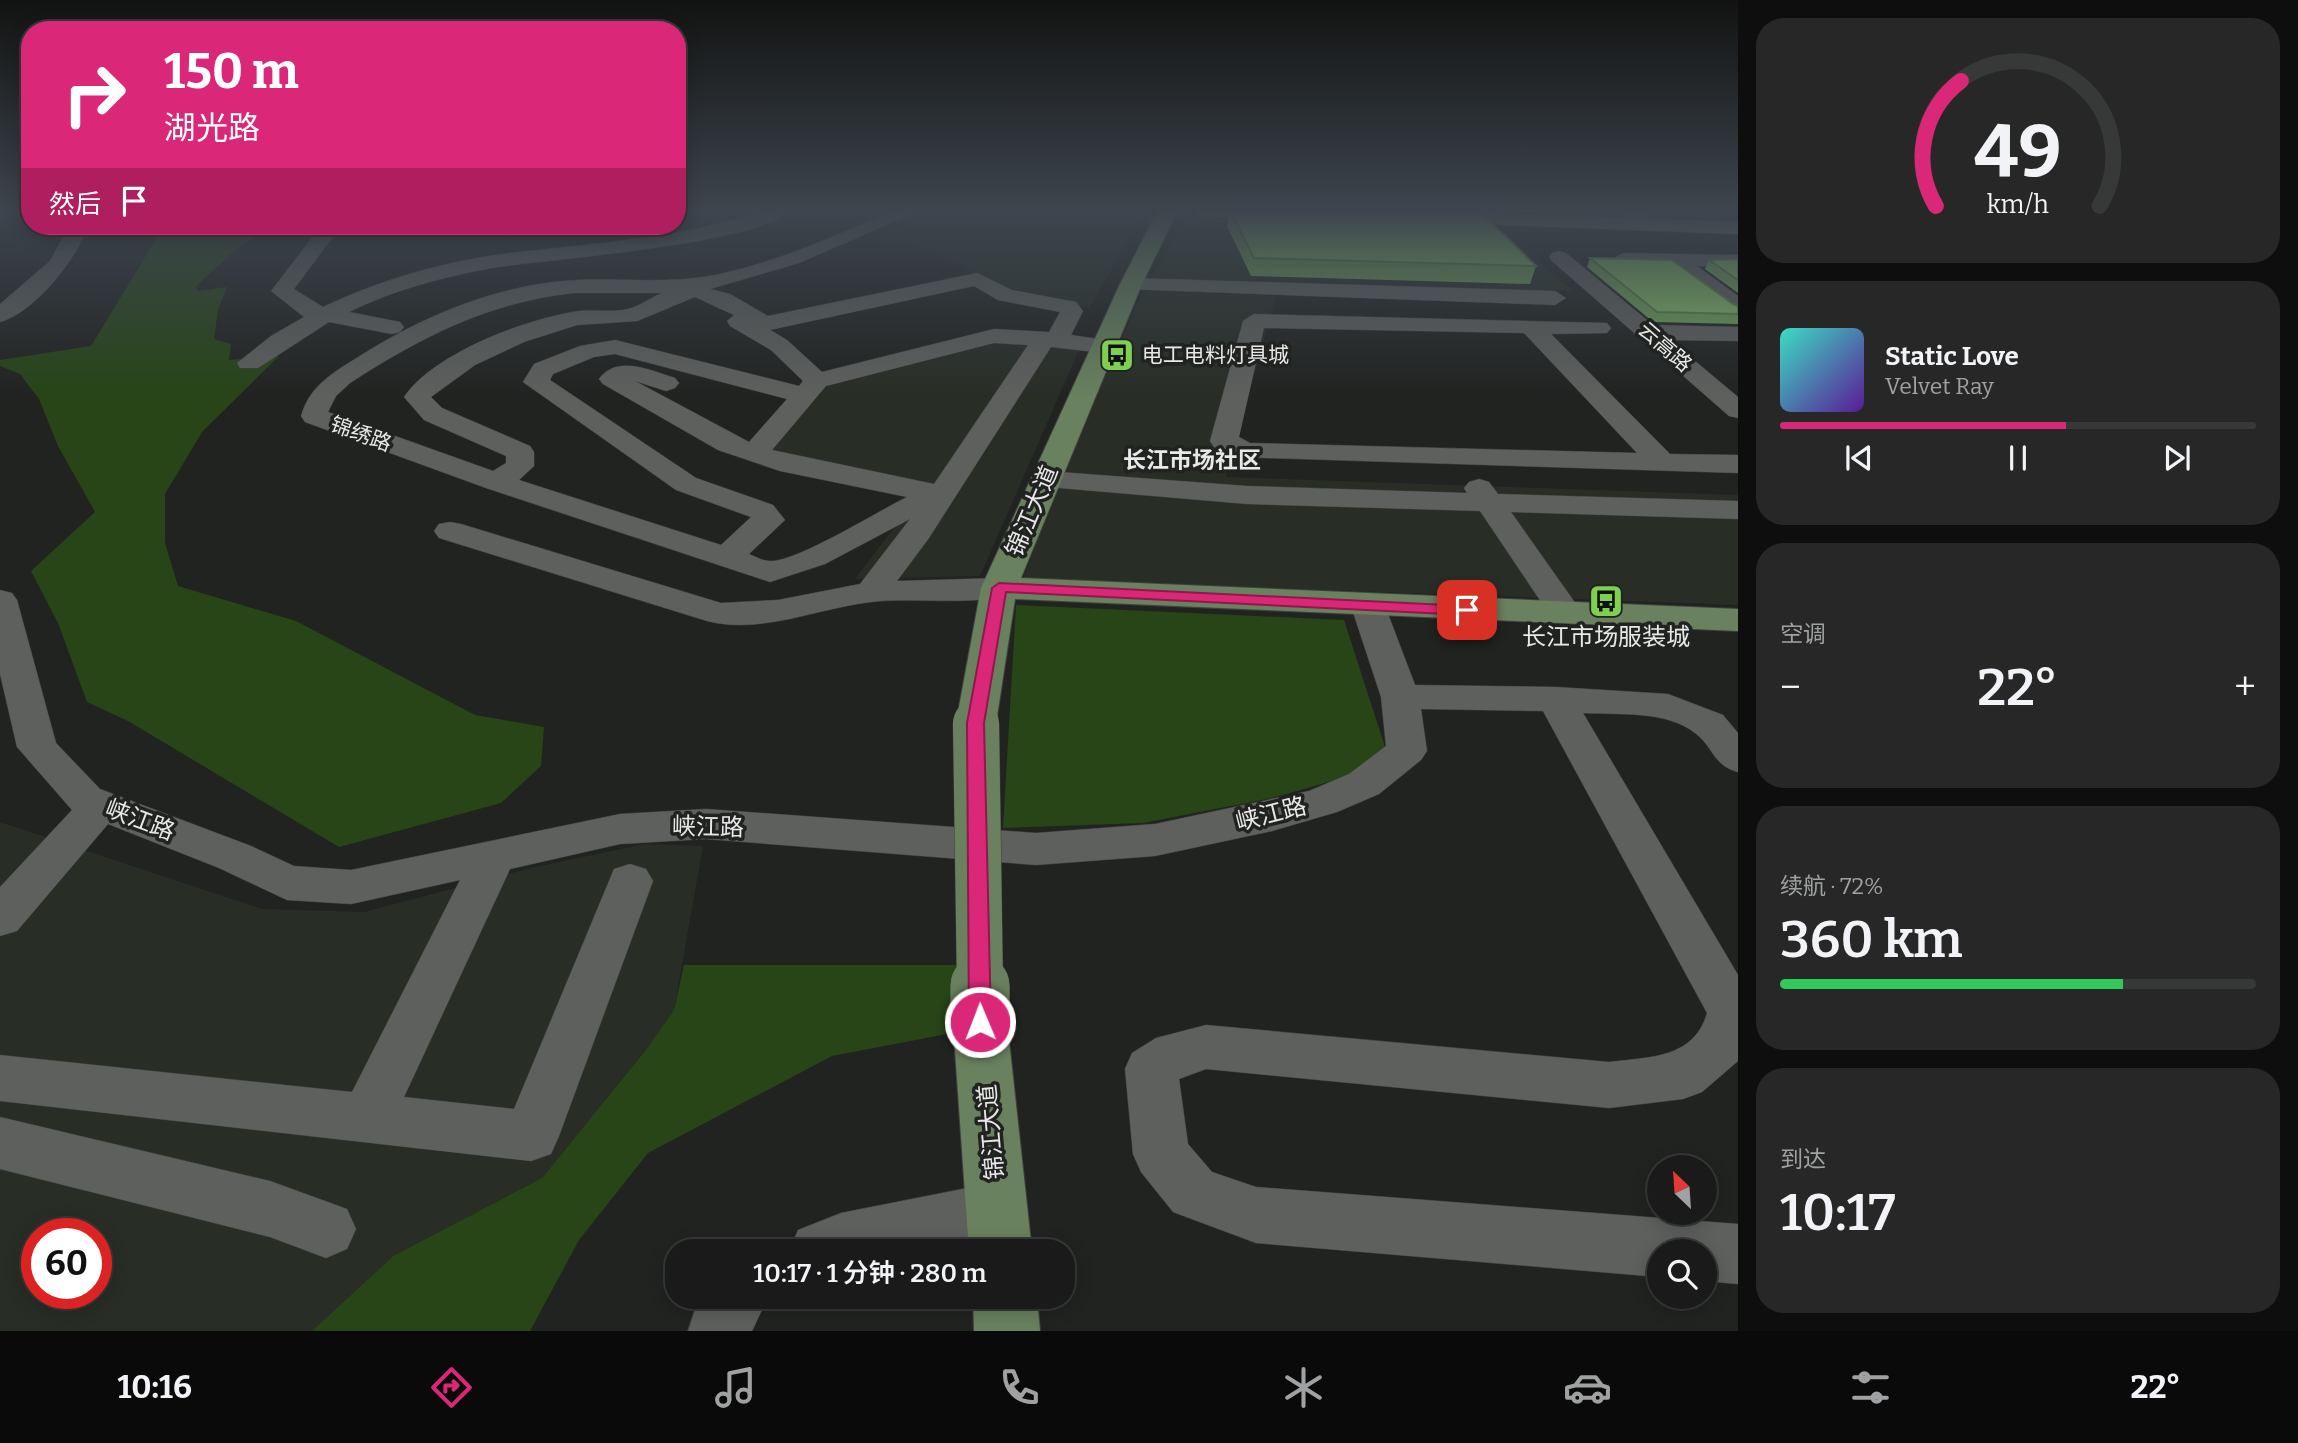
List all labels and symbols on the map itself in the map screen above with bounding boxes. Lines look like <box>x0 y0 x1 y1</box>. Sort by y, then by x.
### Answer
street label: 云高路 <box>1633 317 1697 377</box>
bus stop icon: 电工电料灯具城 <box>1098 336 1136 374</box>
place label: 电工电料灯具城 <box>1142 342 1289 368</box>
street label: 锦绣路 <box>327 411 395 457</box>
district label: 长江市场社区 <box>1123 446 1261 474</box>
street label: 锦江大道 <box>1000 461 1064 561</box>
pin <box>1437 580 1497 640</box>
bus stop icon: 长江市场服装城 <box>1587 582 1625 620</box>
place label: 长江市场服装城 <box>1522 623 1690 651</box>
street label: 峡江路 <box>1233 792 1309 836</box>
street label: 峡江路 <box>101 794 179 846</box>
street label: 峡江路 <box>672 812 744 842</box>
position arrow <box>943 985 1017 1059</box>
street label: 锦江大道 <box>973 1083 1009 1181</box>
north arrow <box>1647 1155 1717 1225</box>
speed limit sign: 60 <box>21 1218 112 1309</box>

